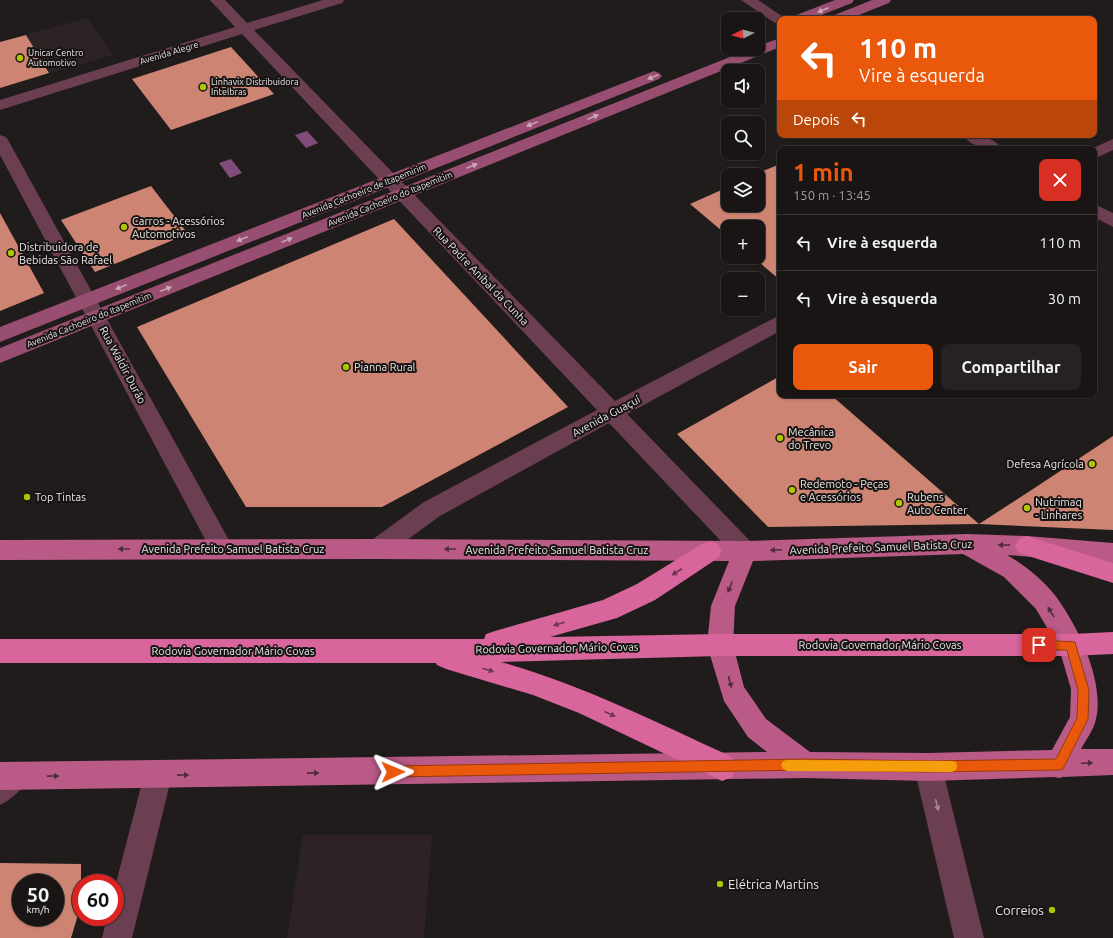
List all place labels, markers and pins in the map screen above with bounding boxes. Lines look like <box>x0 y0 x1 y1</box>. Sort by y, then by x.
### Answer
place label: Unicar Centro Automotivo <box>28 48 84 68</box>
marker: Unicar Centro Automotivo <box>15 53 25 63</box>
place label: Linhavix Distribuidora Intelbras <box>211 77 299 97</box>
marker: Linhavix Distribuidora Intelbras <box>198 82 208 92</box>
place label: Carros - Acessórios Automotivos <box>132 215 225 240</box>
marker: Carros - Acessórios Automotivos <box>119 222 129 232</box>
place label: Distribuidora de Bebidas São Rafael <box>19 241 112 266</box>
marker: Distribuidora de Bebidas São Rafael <box>6 248 16 258</box>
place label: Pianna Rural <box>354 361 416 373</box>
marker: Pianna Rural <box>341 362 351 372</box>
place label: Mecânica do Trevo <box>788 426 834 451</box>
marker: Mecânica do Trevo <box>775 433 785 443</box>
place label: Defesa Agrícola <box>1007 458 1084 470</box>
marker: Defesa Agrícola <box>1087 459 1097 469</box>
place label: Redemoto - Peças e Acessórios <box>800 478 888 503</box>
marker: Redemoto - Peças e Acessórios <box>787 485 797 495</box>
place label: Top Tintas <box>35 491 86 503</box>
place label: Rubens Auto Center <box>907 491 968 516</box>
marker: Top Tintas <box>22 492 32 502</box>
place label: Nutrimaq - Linhares <box>1035 496 1082 521</box>
marker: Rubens Auto Center <box>894 498 904 508</box>
marker: Nutrimaq - Linhares <box>1022 503 1032 513</box>
pin <box>1022 628 1056 662</box>
place label: Elétrica Martins <box>728 877 819 891</box>
marker: Elétrica Martins <box>715 879 725 889</box>
place label: Correios <box>995 903 1044 917</box>
marker: Correios <box>1047 905 1057 915</box>

